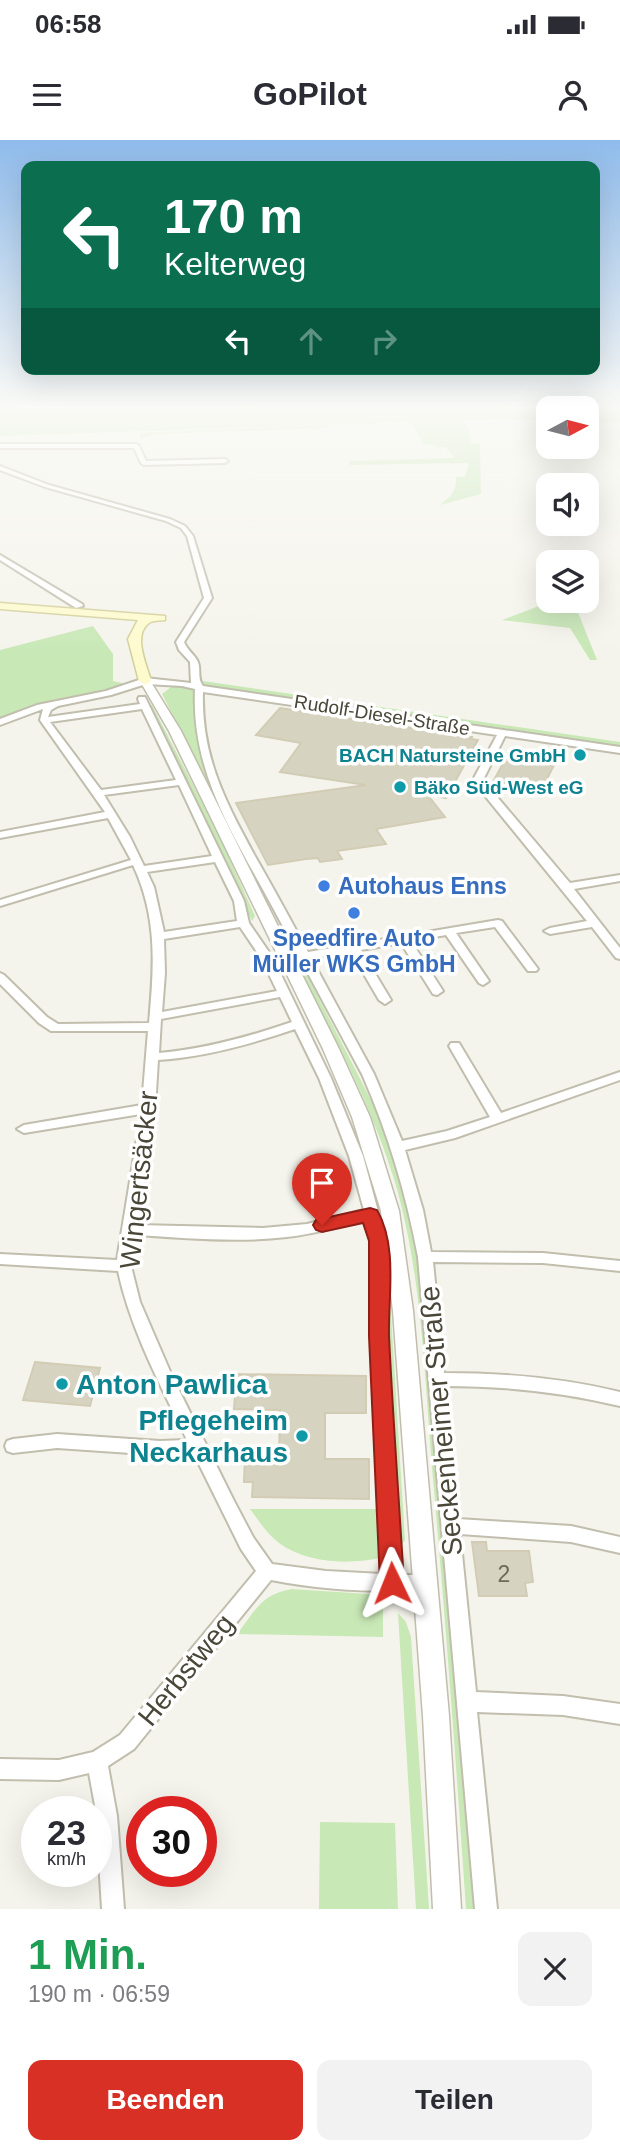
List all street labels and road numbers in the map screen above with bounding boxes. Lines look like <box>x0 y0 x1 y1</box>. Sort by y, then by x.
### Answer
street label: Rudolf-Diesel-Straße <box>293 691 471 739</box>
street label: Wingertsäcker <box>114 1089 164 1271</box>
street label: Seckenheimer Straße <box>414 1285 468 1557</box>
street label: Herbstweg <box>132 1608 240 1732</box>

